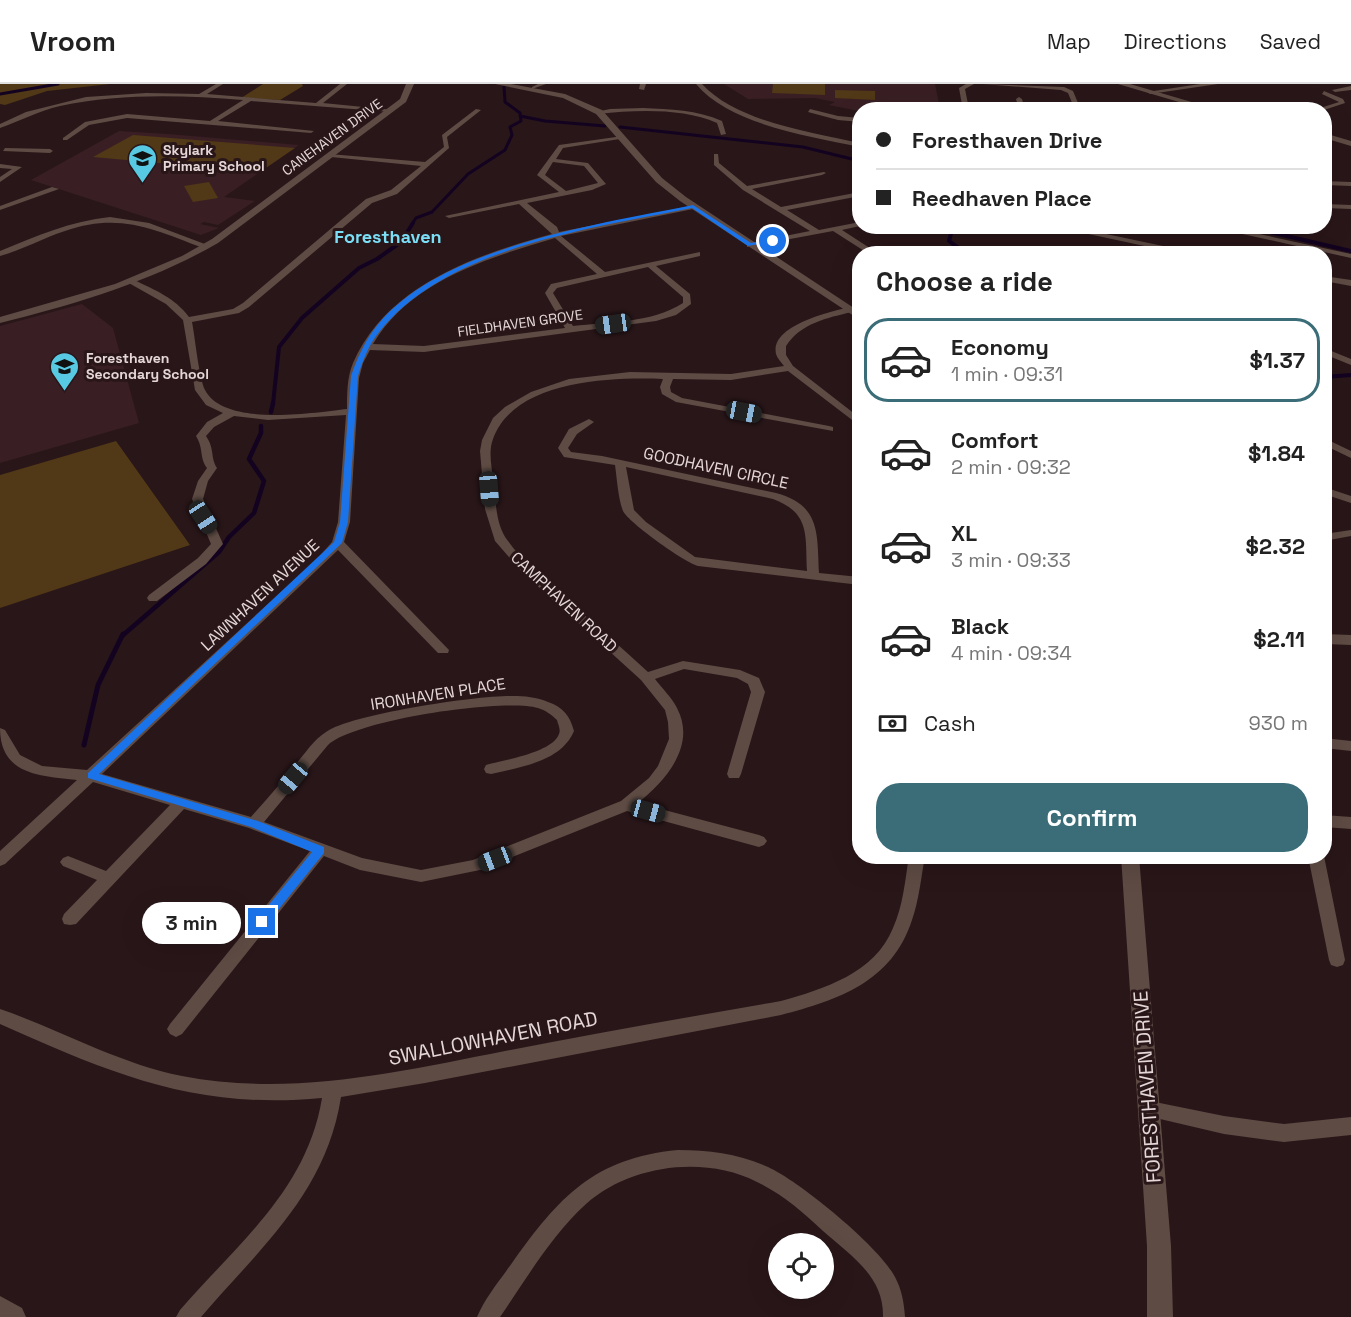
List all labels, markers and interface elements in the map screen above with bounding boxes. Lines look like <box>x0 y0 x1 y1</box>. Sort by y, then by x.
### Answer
text: Vroom <box>30 23 116 59</box>
text: Map <box>1047 28 1091 55</box>
text: Directions <box>1124 28 1227 55</box>
text: Saved <box>1260 28 1321 55</box>
street label: CANEHAVEN DRIVE <box>278 94 386 179</box>
text: Foresthaven Drive <box>912 126 1102 154</box>
place label: Skylark Primary School <box>163 141 265 175</box>
school or university icon: Skylark Primary School <box>126 142 158 184</box>
text: Reedhaven Place <box>912 184 1092 212</box>
district label: Foresthaven <box>334 225 442 248</box>
route start <box>759 227 786 254</box>
text: Choose a ride <box>876 264 1053 299</box>
street label: FIELDHAVEN GROVE <box>456 305 584 341</box>
car <box>594 313 632 335</box>
icon: car <box>879 333 933 387</box>
text: Economy <box>951 333 1049 361</box>
text: $1.37 <box>1250 346 1305 374</box>
place label: Foresthaven Secondary School <box>86 349 209 383</box>
school or university icon: Foresthaven Secondary School <box>49 350 81 392</box>
text: 1 min · 09:31 <box>951 361 1063 387</box>
car <box>725 400 763 424</box>
icon: car <box>879 426 933 480</box>
text: Comfort <box>951 426 1039 454</box>
text: $1.84 <box>1248 439 1305 467</box>
street label: GOODHAVEN CIRCLE <box>642 442 790 494</box>
text: 2 min · 09:32 <box>951 454 1071 480</box>
car <box>478 470 500 508</box>
car <box>186 497 220 537</box>
icon: car <box>879 519 933 573</box>
text: XL <box>951 519 977 547</box>
text: $2.32 <box>1246 532 1305 560</box>
street label: LAWNHAVEN AVENUE <box>196 535 324 655</box>
street label: CAMPHAVEN ROAD <box>506 547 622 657</box>
text: 3 min · 09:33 <box>951 547 1071 573</box>
icon: car <box>879 612 933 666</box>
text: Black <box>951 612 1009 640</box>
text: $2.11 <box>1253 625 1305 653</box>
text: 4 min · 09:34 <box>951 640 1072 666</box>
street label: IRONHAVEN PLACE <box>369 673 507 715</box>
icon: cash <box>876 707 909 740</box>
text: Cash <box>924 709 976 737</box>
text: 930 m <box>1249 710 1308 736</box>
car <box>275 758 311 798</box>
button: Confirm <box>876 783 1308 852</box>
car <box>628 798 668 824</box>
car <box>475 844 515 874</box>
callout: 3 min <box>142 901 241 943</box>
route end <box>248 908 275 935</box>
text: 3 min <box>166 910 217 936</box>
street label: FORESTHAVEN DRIVE <box>1127 990 1167 1184</box>
street label: SWALLOWHAVEN ROAD <box>386 1005 600 1071</box>
map controls <box>768 1233 834 1299</box>
button: locate <box>768 1233 834 1299</box>

